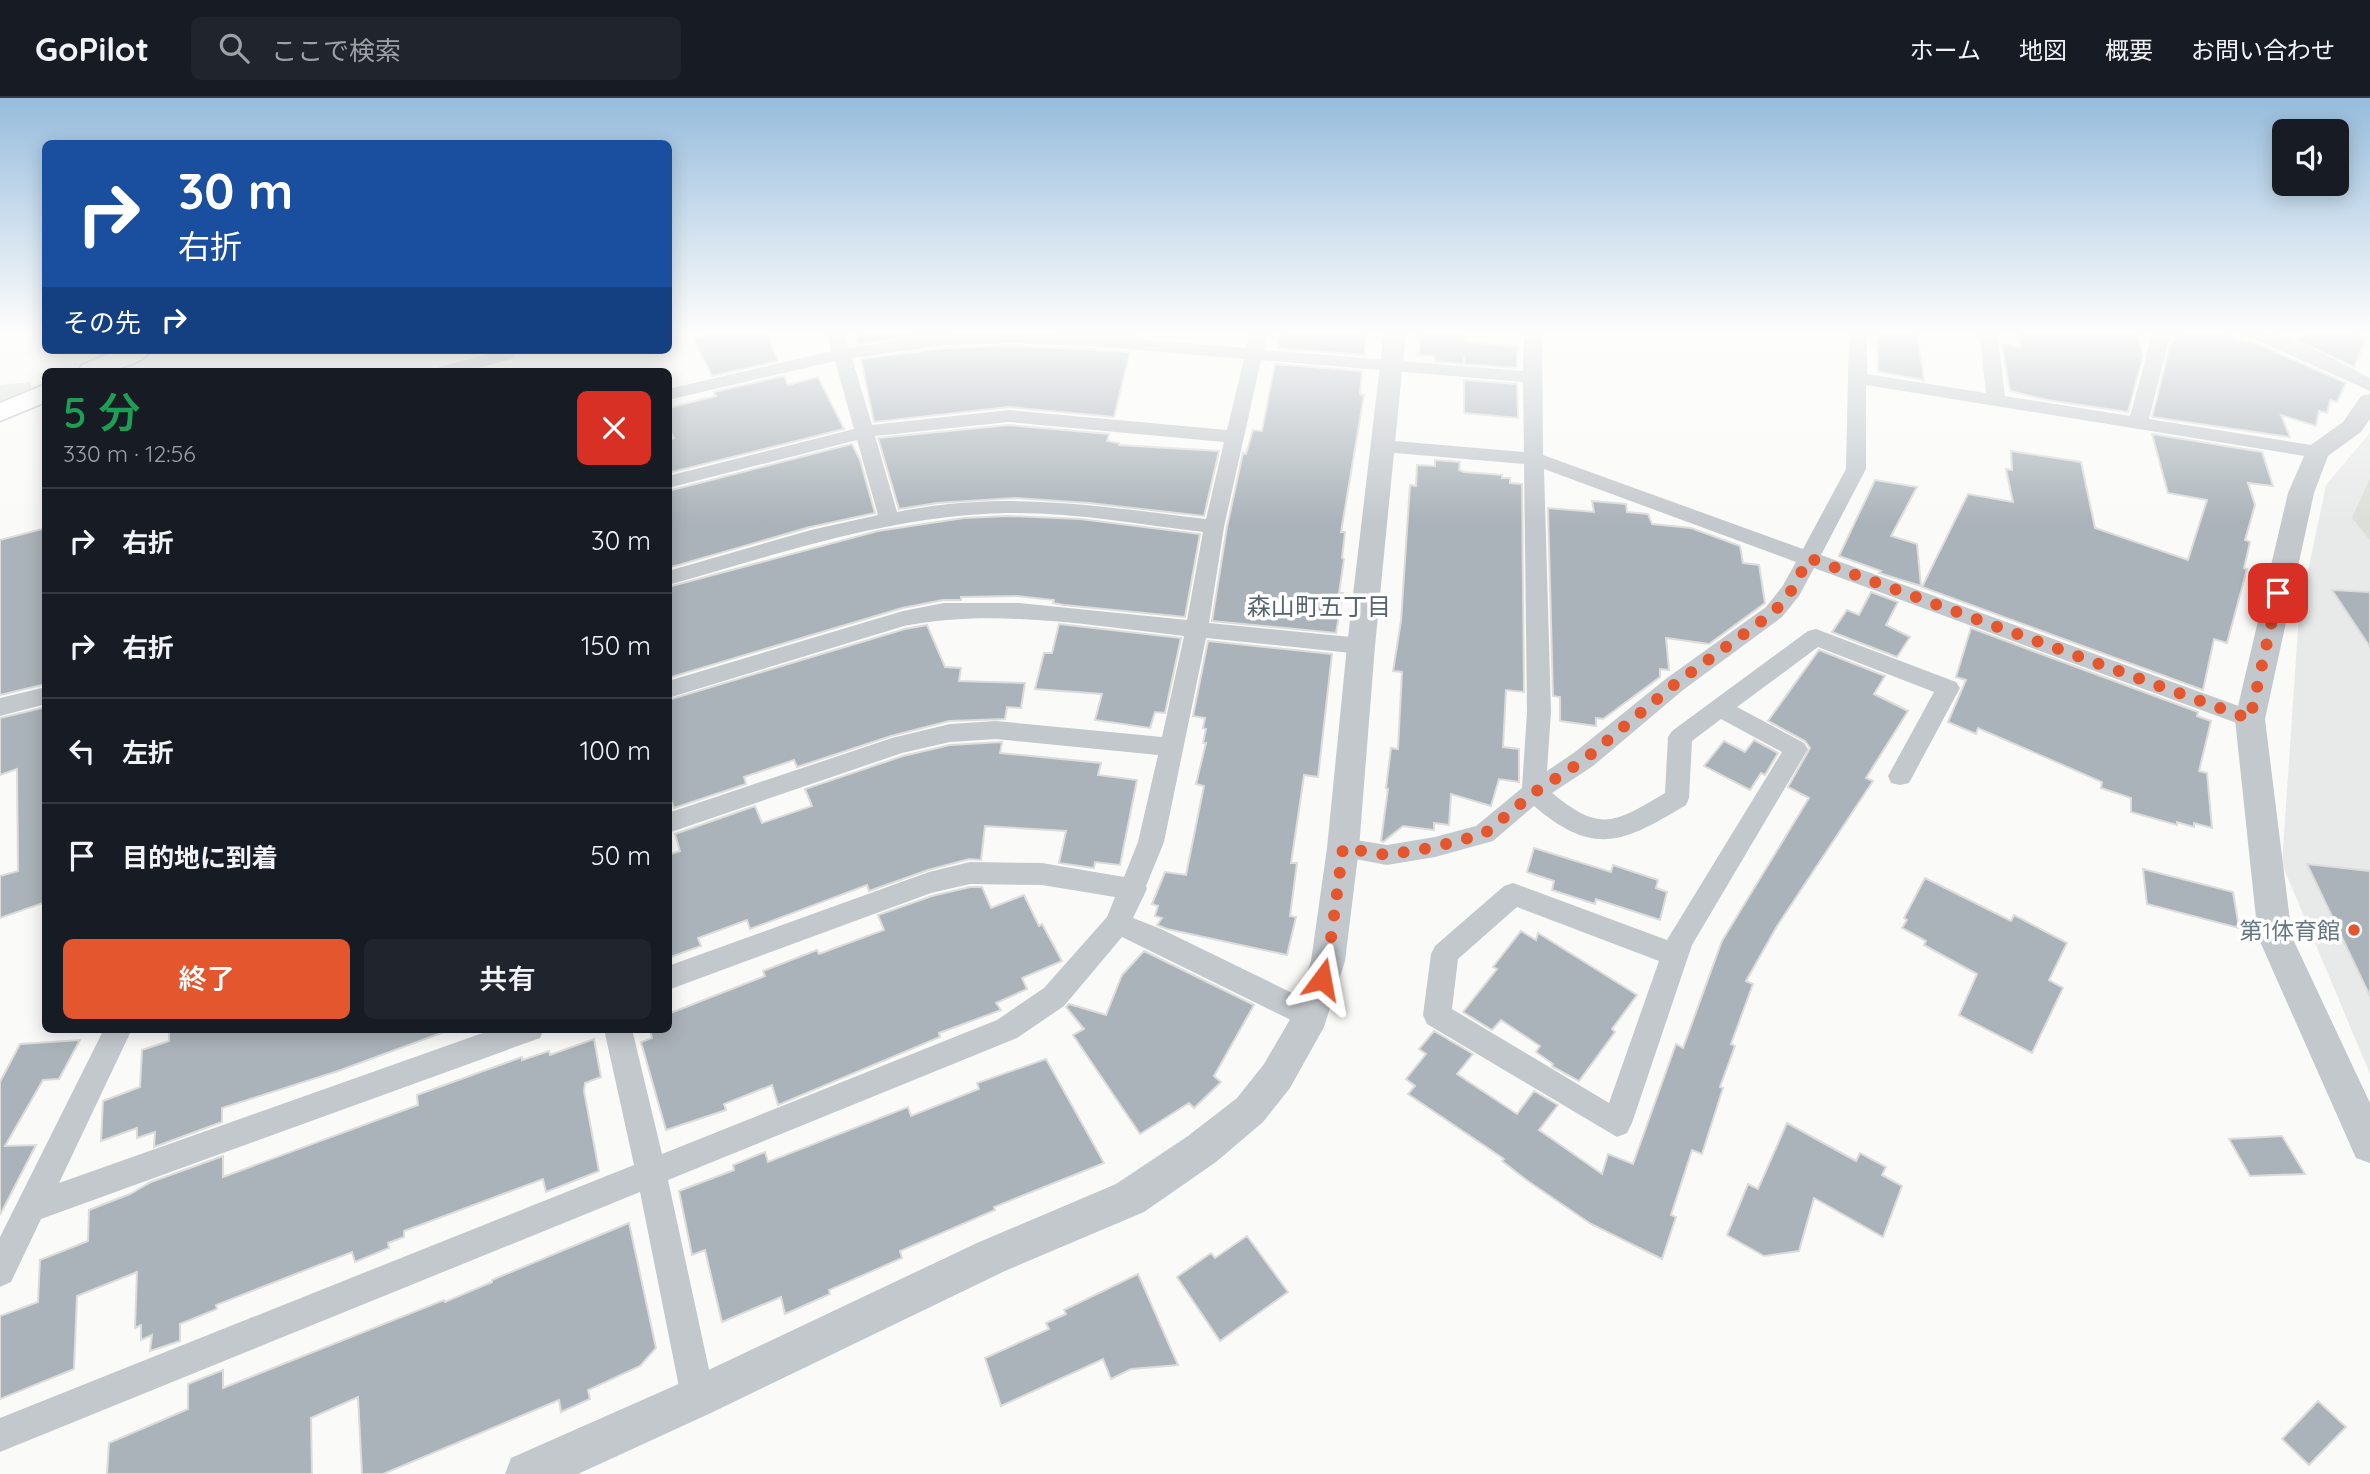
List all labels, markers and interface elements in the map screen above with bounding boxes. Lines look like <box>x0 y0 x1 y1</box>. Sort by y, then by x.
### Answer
search box <box>191 17 681 80</box>
text: GoPilot <box>35 28 149 69</box>
icon: search <box>215 29 253 67</box>
text: ここで検索 <box>271 34 401 67</box>
text: ホーム <box>1910 35 1981 65</box>
text: 地図 <box>2019 35 2067 65</box>
text: 概要 <box>2105 35 2153 65</box>
text: お問い合わせ <box>2191 35 2335 65</box>
map controls <box>2272 119 2349 196</box>
button: sound <box>2272 119 2349 196</box>
text: 30 m <box>178 160 293 221</box>
icon: right <box>63 168 154 259</box>
text: 右折 <box>178 226 242 266</box>
icon: right <box>155 301 193 339</box>
text: その先 <box>63 306 141 339</box>
text: 5 分 <box>63 386 140 439</box>
button: close <box>577 391 651 465</box>
text: 330 m · 12:56 <box>63 439 196 468</box>
icon: right <box>63 522 101 560</box>
text: 30 m <box>591 524 651 557</box>
text: 右折 <box>122 526 174 559</box>
pin <box>2248 563 2308 623</box>
icon: arrive <box>2259 574 2297 612</box>
district label: 森山町五丁目 <box>1247 591 1391 621</box>
icon: right <box>63 627 101 665</box>
text: 150 m <box>581 629 651 662</box>
text: 右折 <box>122 631 174 664</box>
icon: left <box>63 732 101 770</box>
text: 100 m <box>580 734 651 767</box>
text: 左折 <box>122 736 174 769</box>
icon: arrive <box>63 837 101 875</box>
text: 50 m <box>591 839 651 872</box>
text: 目的地に到着 <box>122 841 278 874</box>
place label: 第1体育館 <box>2239 916 2340 945</box>
marker: 第1体育館 <box>2346 922 2362 938</box>
button: 終了 <box>63 939 350 1019</box>
button: 共有 <box>364 939 651 1019</box>
position arrow <box>1285 942 1359 1016</box>

